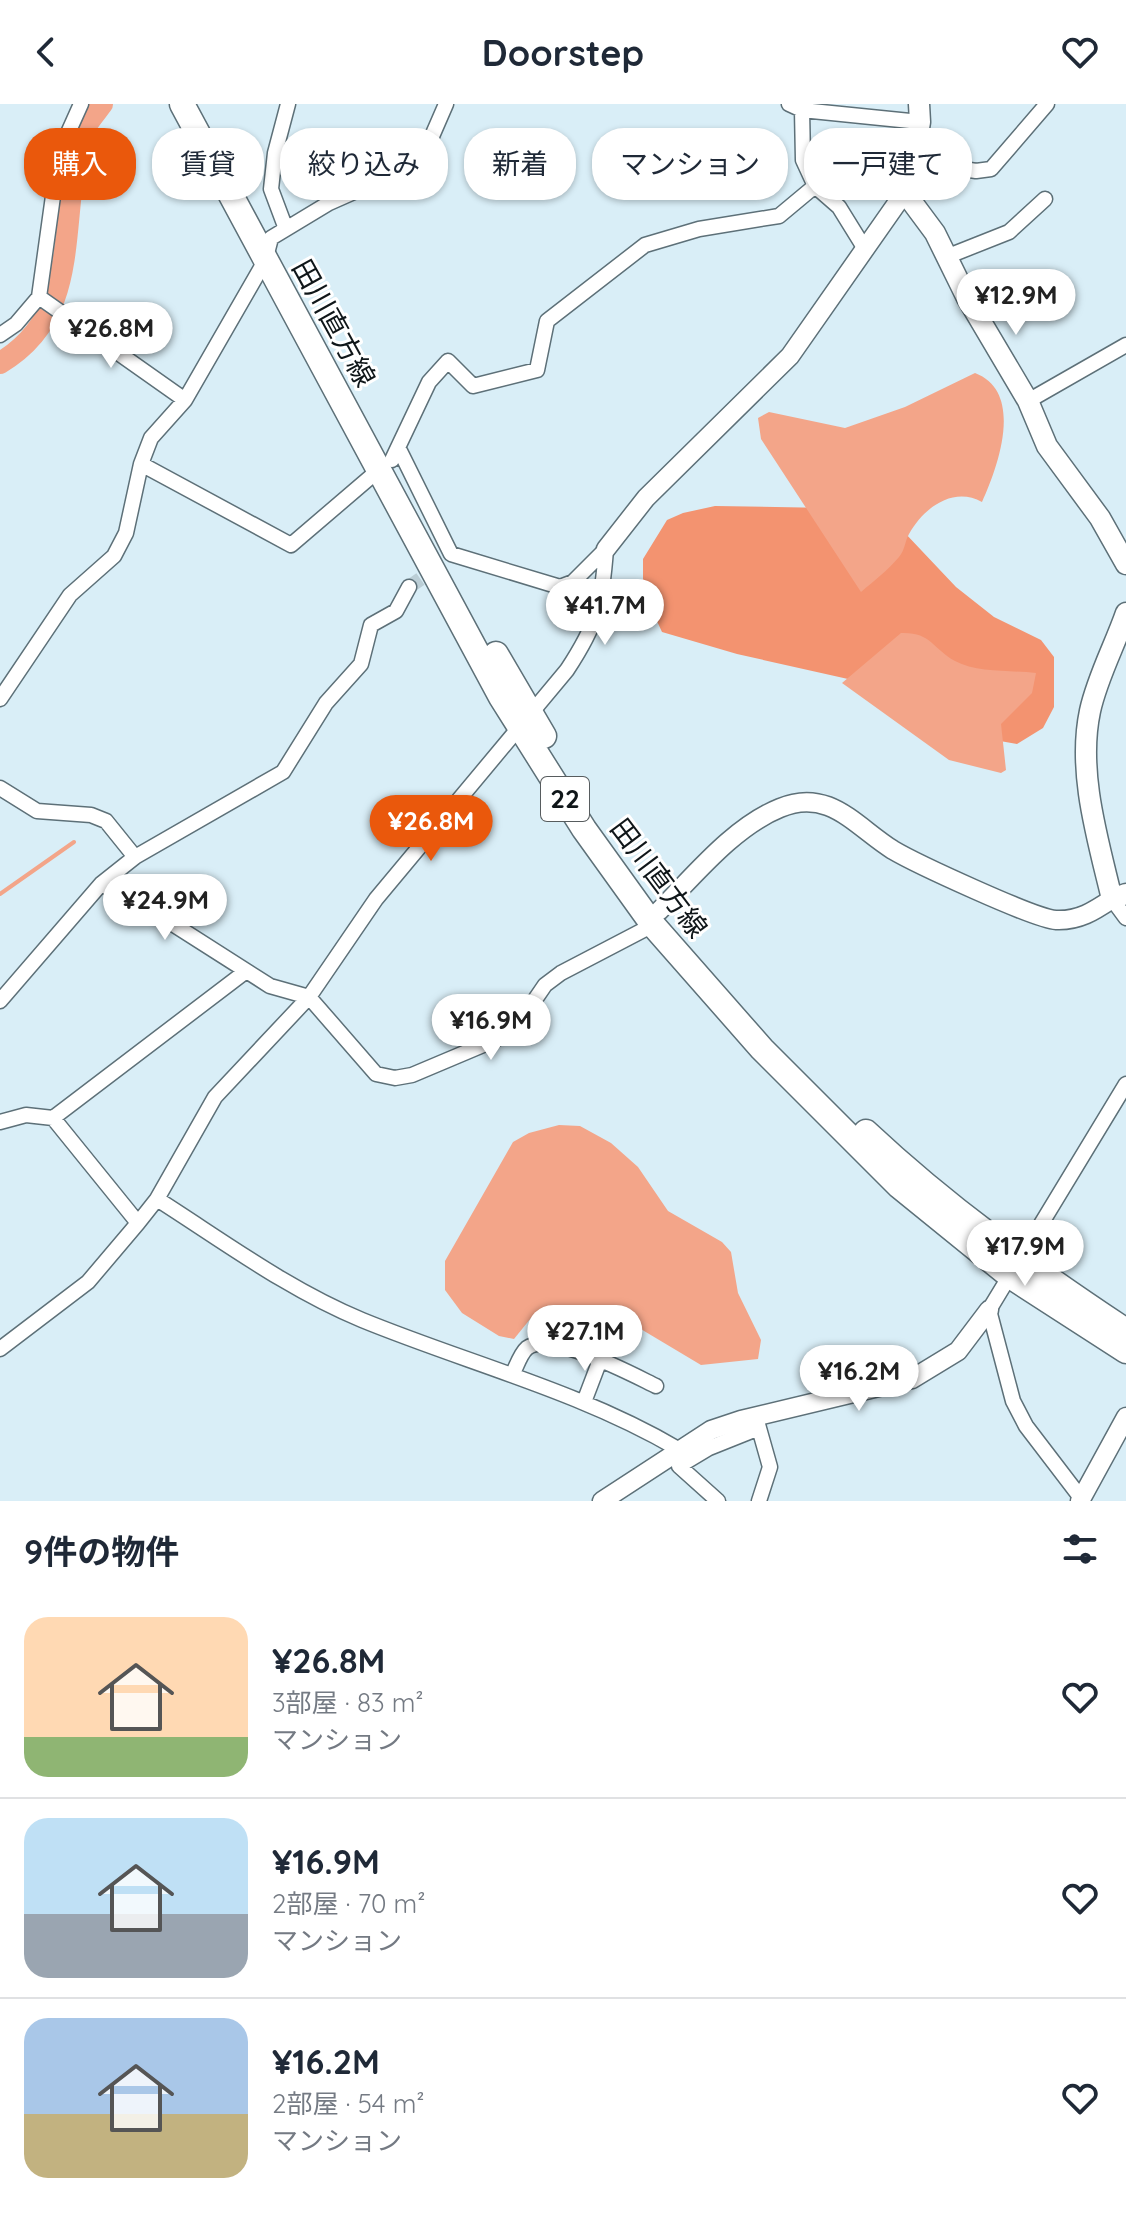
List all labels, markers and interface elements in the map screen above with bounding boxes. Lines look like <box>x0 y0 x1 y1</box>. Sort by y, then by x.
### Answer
icon: back <box>24 30 68 74</box>
text: Doorstep <box>482 30 644 75</box>
icon: heart <box>1058 30 1102 74</box>
chip: 購入 <box>24 128 136 200</box>
chip: 賃貸 <box>152 128 264 200</box>
chip: 絞り込み <box>280 128 448 200</box>
chip: 新着 <box>464 128 576 200</box>
chip: マンション <box>592 128 788 200</box>
chip: 一戸建て <box>804 128 972 200</box>
street label: 田川直方線 <box>285 253 384 392</box>
pin: ¥12.9M <box>951 269 1081 337</box>
text: ¥12.9M <box>975 278 1057 311</box>
pin: ¥26.8M <box>46 302 176 370</box>
text: ¥26.8M <box>68 311 154 344</box>
pin: ¥41.7M <box>540 579 670 647</box>
text: ¥41.7M <box>564 588 646 621</box>
road number: 22 <box>541 777 589 821</box>
pin: ¥26.8M <box>366 795 496 863</box>
text: ¥26.8M <box>388 804 474 837</box>
street label: 田川直方線 <box>603 811 716 944</box>
pin: ¥24.9M <box>100 874 230 942</box>
text: ¥24.9M <box>121 883 209 916</box>
pin: ¥16.9M <box>426 994 556 1062</box>
text: ¥16.9M <box>450 1003 532 1036</box>
pin: ¥17.9M <box>960 1220 1090 1288</box>
text: ¥17.9M <box>985 1229 1065 1262</box>
pin: ¥27.1M <box>520 1305 650 1373</box>
text: ¥27.1M <box>545 1314 625 1347</box>
pin: ¥16.2M <box>794 1345 924 1413</box>
text: ¥16.2M <box>818 1354 900 1387</box>
icon: filters <box>1058 1527 1102 1571</box>
text: 9件の物件 <box>24 1530 179 1573</box>
text: ¥26.8M <box>272 1639 385 1682</box>
icon: home <box>88 1649 184 1745</box>
icon: heart <box>1058 1675 1102 1719</box>
text: 3部屋 · 83 m² <box>272 1686 424 1719</box>
text: マンション <box>272 1723 402 1756</box>
text: ¥16.9M <box>272 1840 380 1883</box>
icon: home <box>88 1850 184 1946</box>
icon: heart <box>1058 1876 1102 1920</box>
text: 2部屋 · 70 m² <box>272 1887 426 1920</box>
text: マンション <box>272 1924 402 1957</box>
text: ¥16.2M <box>272 2040 380 2083</box>
icon: home <box>88 2050 184 2146</box>
icon: heart <box>1058 2076 1102 2120</box>
text: 2部屋 · 54 m² <box>272 2087 425 2120</box>
text: マンション <box>272 2124 402 2157</box>

